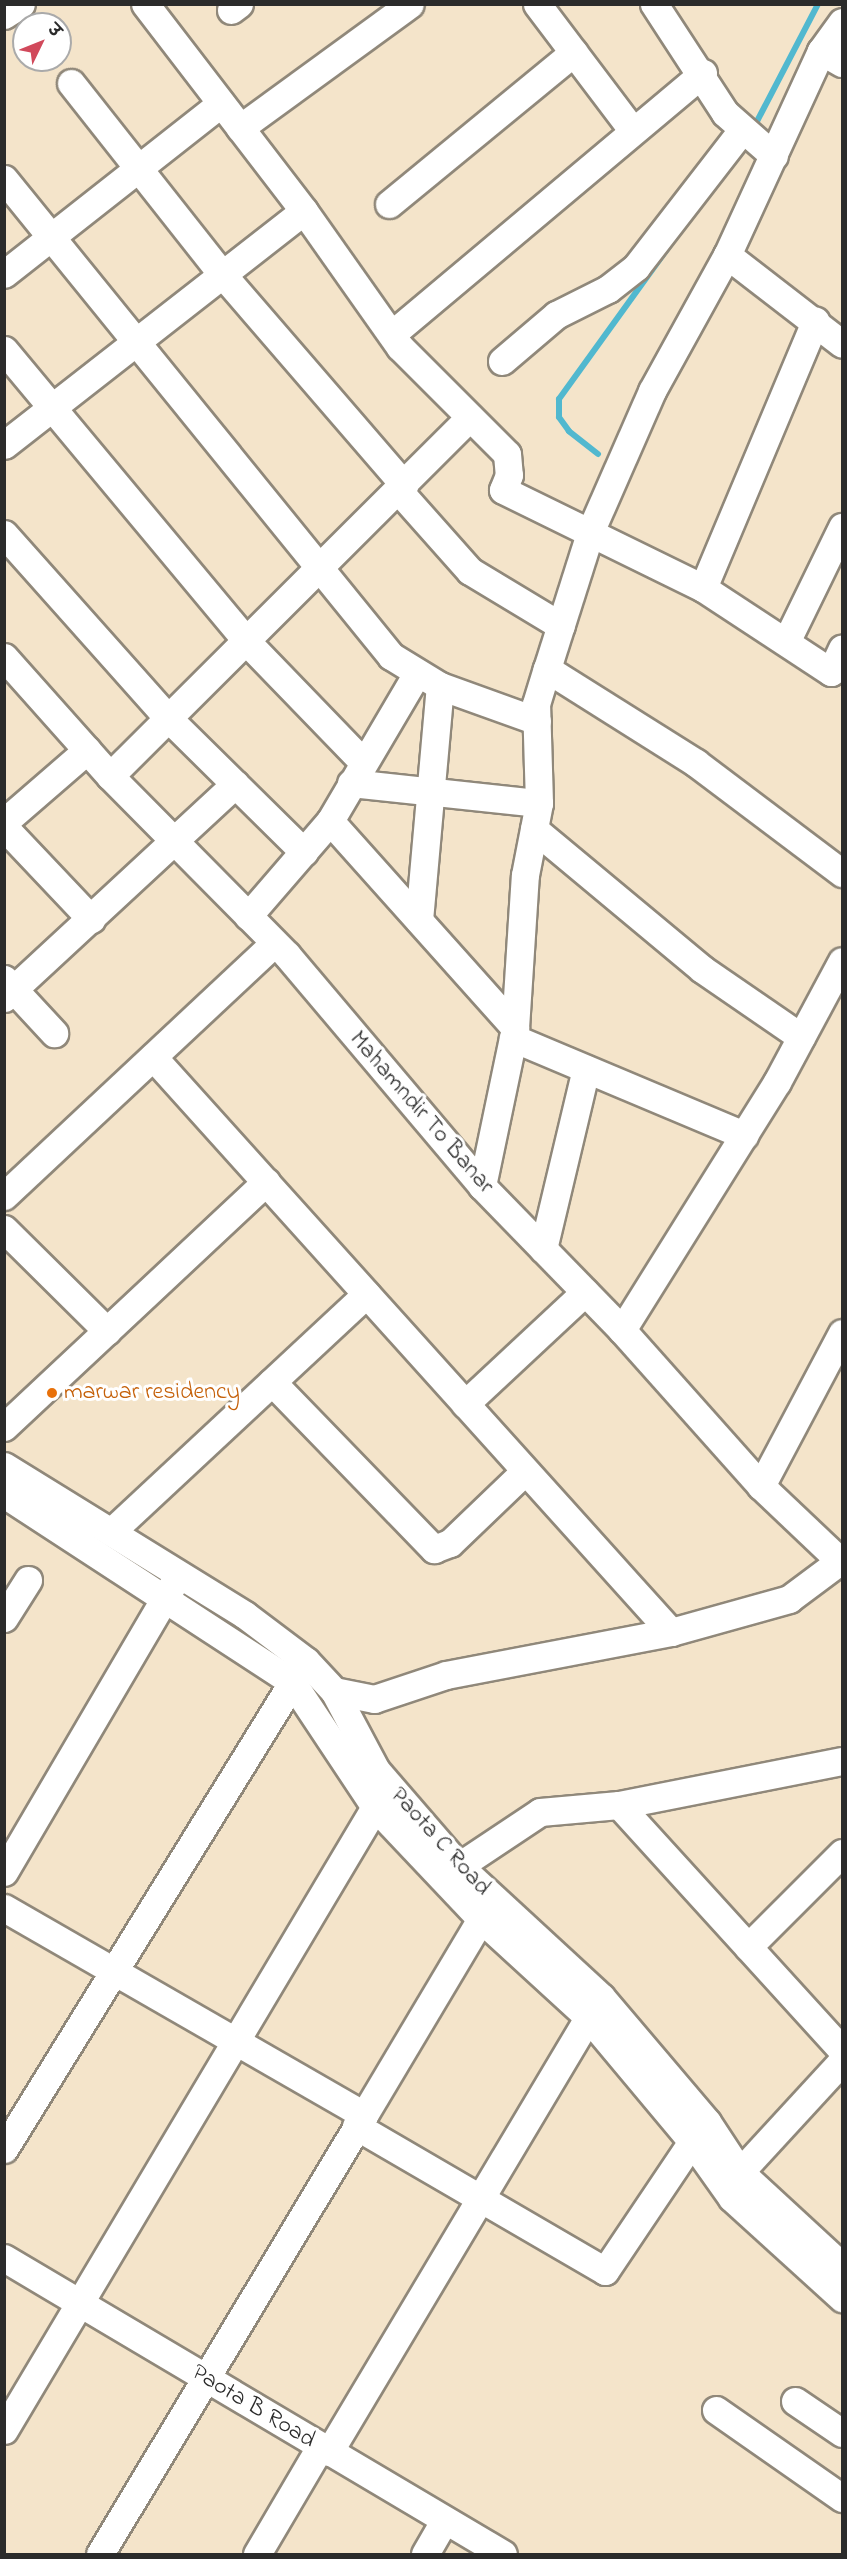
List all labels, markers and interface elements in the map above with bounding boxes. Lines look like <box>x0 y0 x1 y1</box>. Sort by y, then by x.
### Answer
north arrow <box>12 12 72 72</box>
text: उ <box>41 19 66 43</box>
street label: Mahamndir To Banar <box>342 1026 500 1200</box>
place label: marwar residency <box>64 1379 240 1407</box>
marker: marwar residency <box>45 1386 59 1400</box>
street label: Paota C Road <box>384 1782 496 1902</box>
street label: Paota B Road <box>186 2359 320 2455</box>

